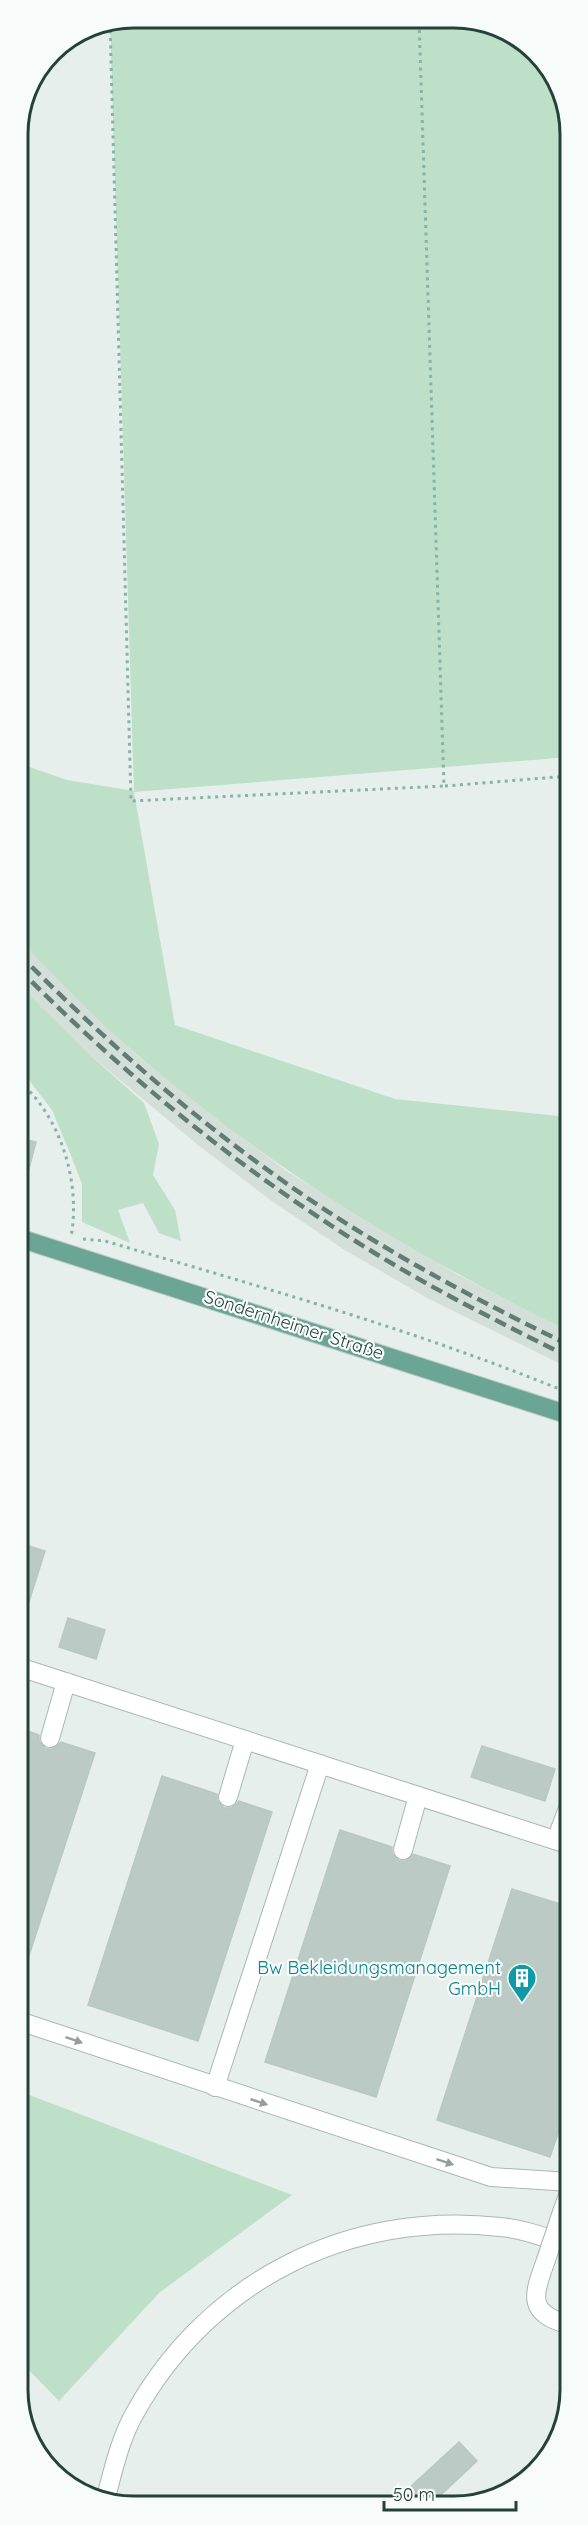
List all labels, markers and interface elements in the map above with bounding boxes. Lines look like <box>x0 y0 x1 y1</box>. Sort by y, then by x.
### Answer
street label: Sondernheimer Straße <box>201 1285 387 1364</box>
place label: Bw Bekleidungsmanagement GmbH <box>257 1956 501 2000</box>
building icon: Bw Bekleidungsmanagement GmbH <box>506 1962 538 2004</box>
one-way arrow <box>65 2036 83 2045</box>
one-way arrow <box>250 2097 268 2107</box>
one-way arrow <box>436 2158 454 2167</box>
scale bar <box>384 2474 516 2512</box>
text: 50 m <box>393 2483 435 2506</box>

